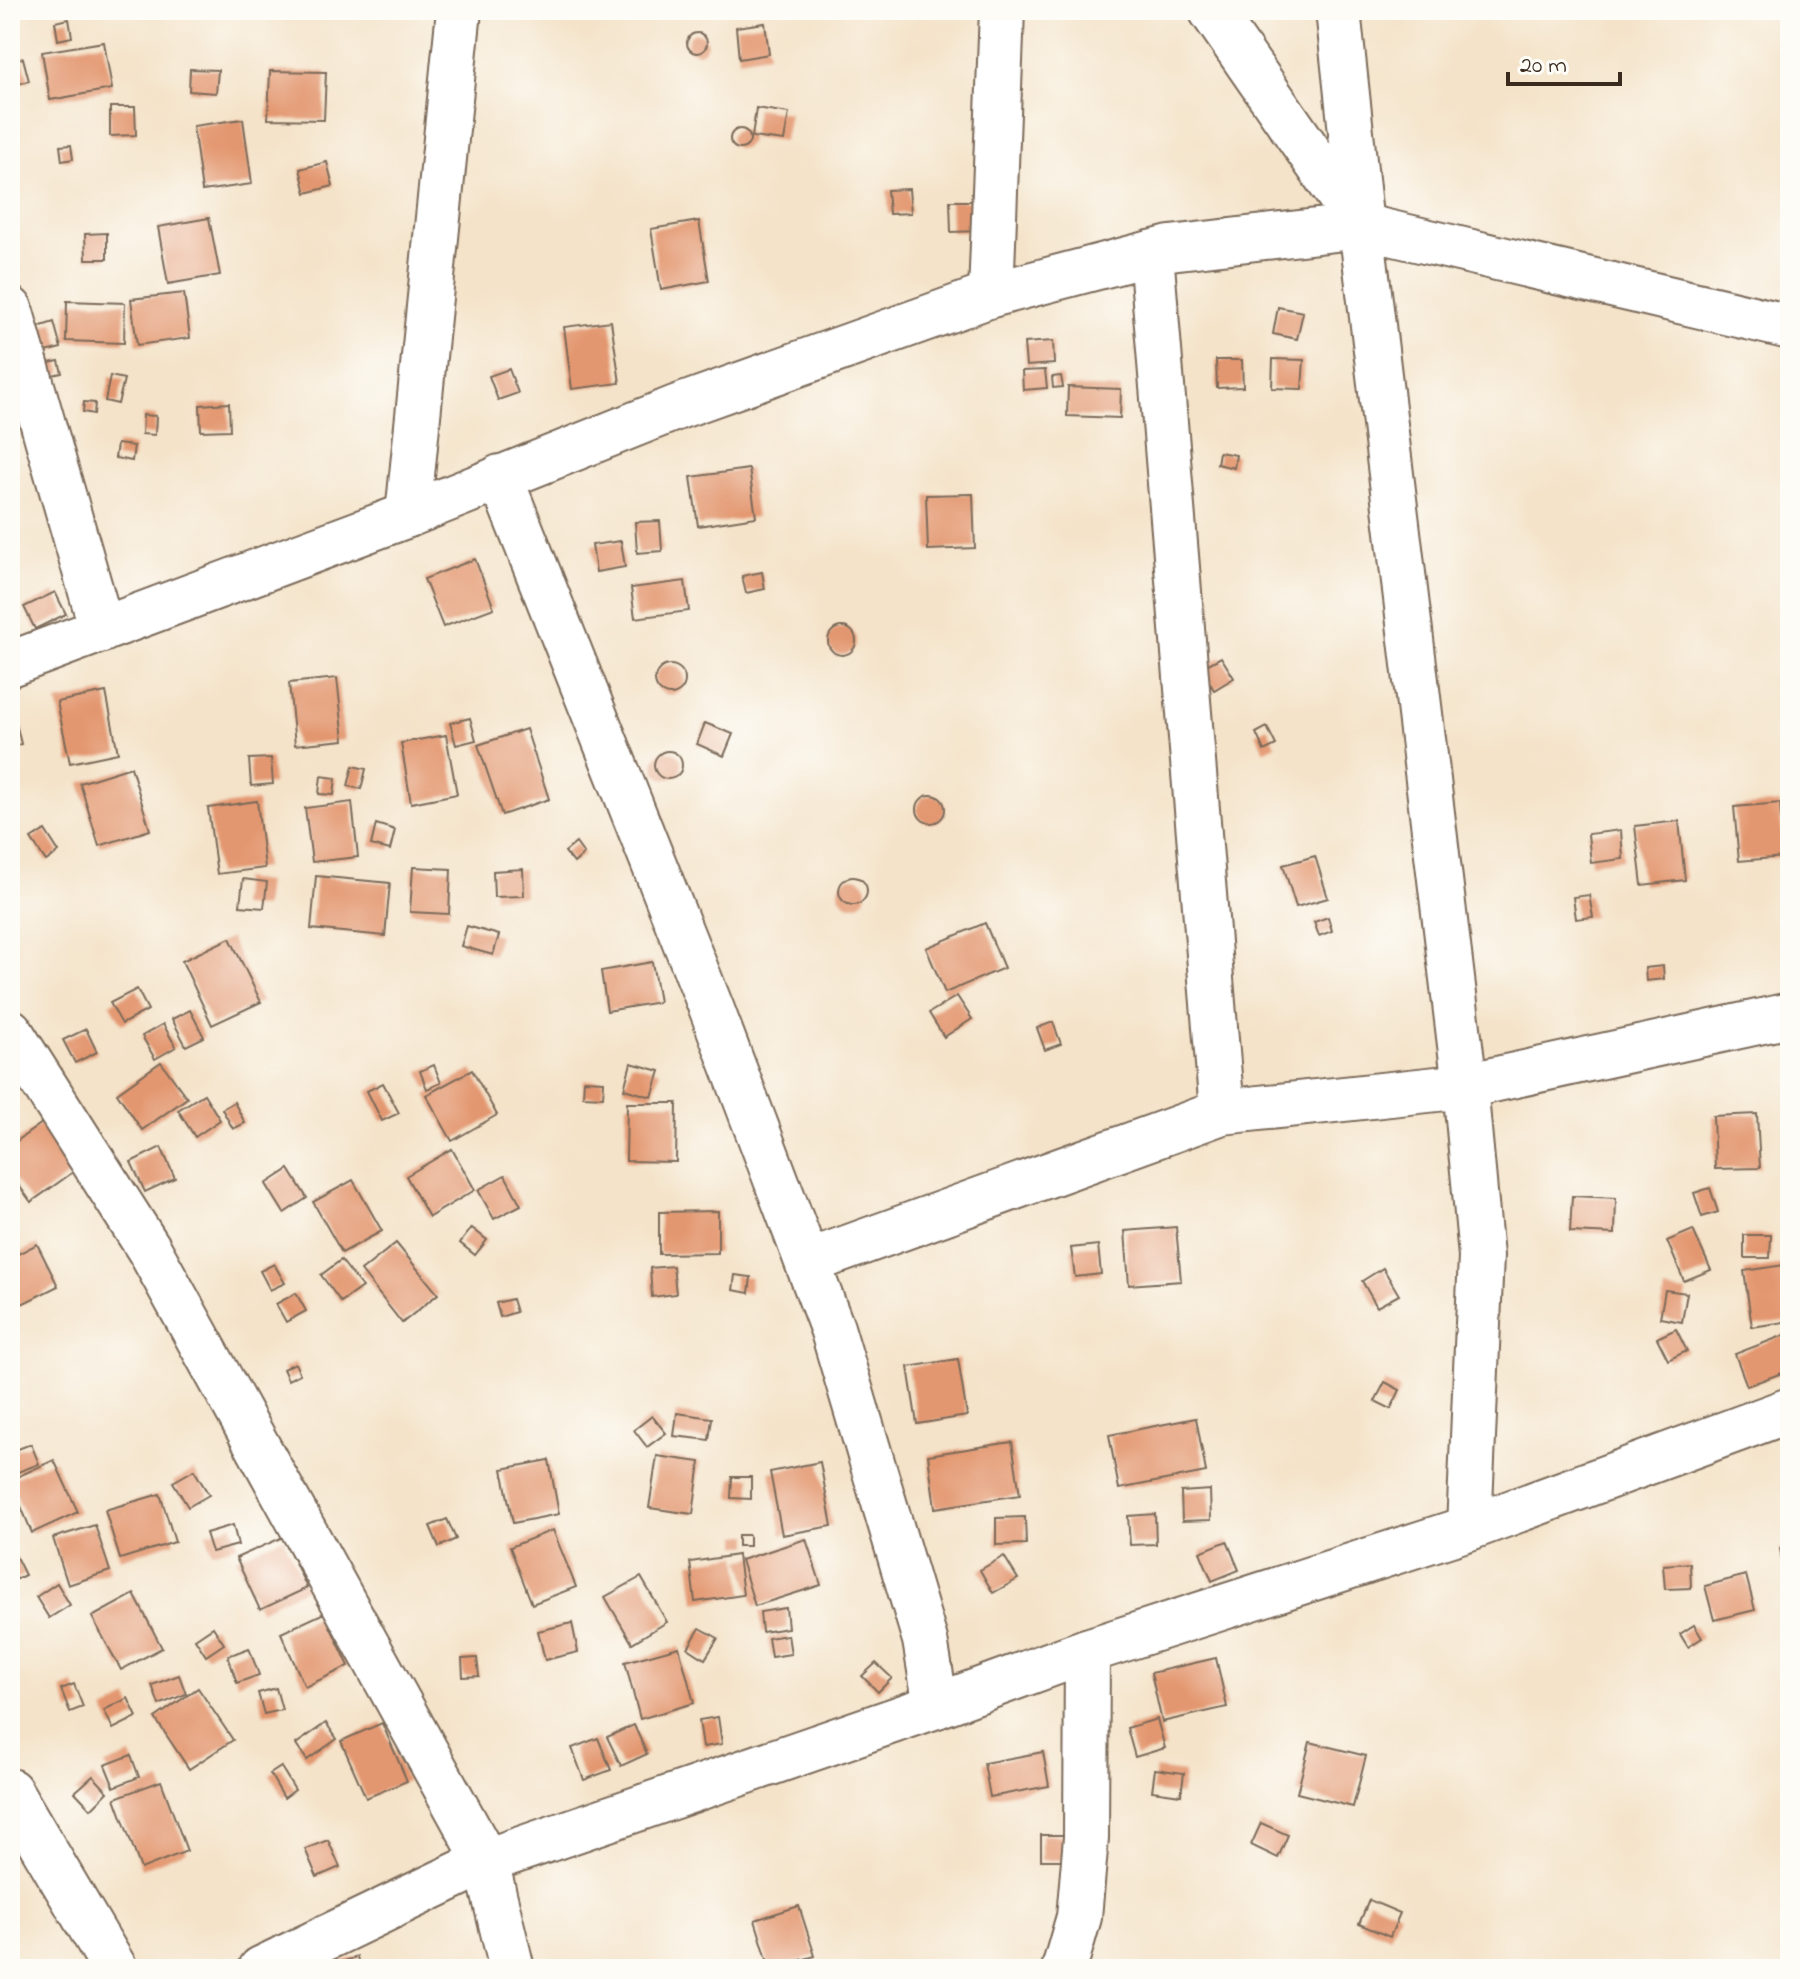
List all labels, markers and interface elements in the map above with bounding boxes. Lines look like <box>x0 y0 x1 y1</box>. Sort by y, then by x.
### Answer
scale bar <box>1508 36 1620 86</box>
text: 20 m <box>1520 49 1567 84</box>

